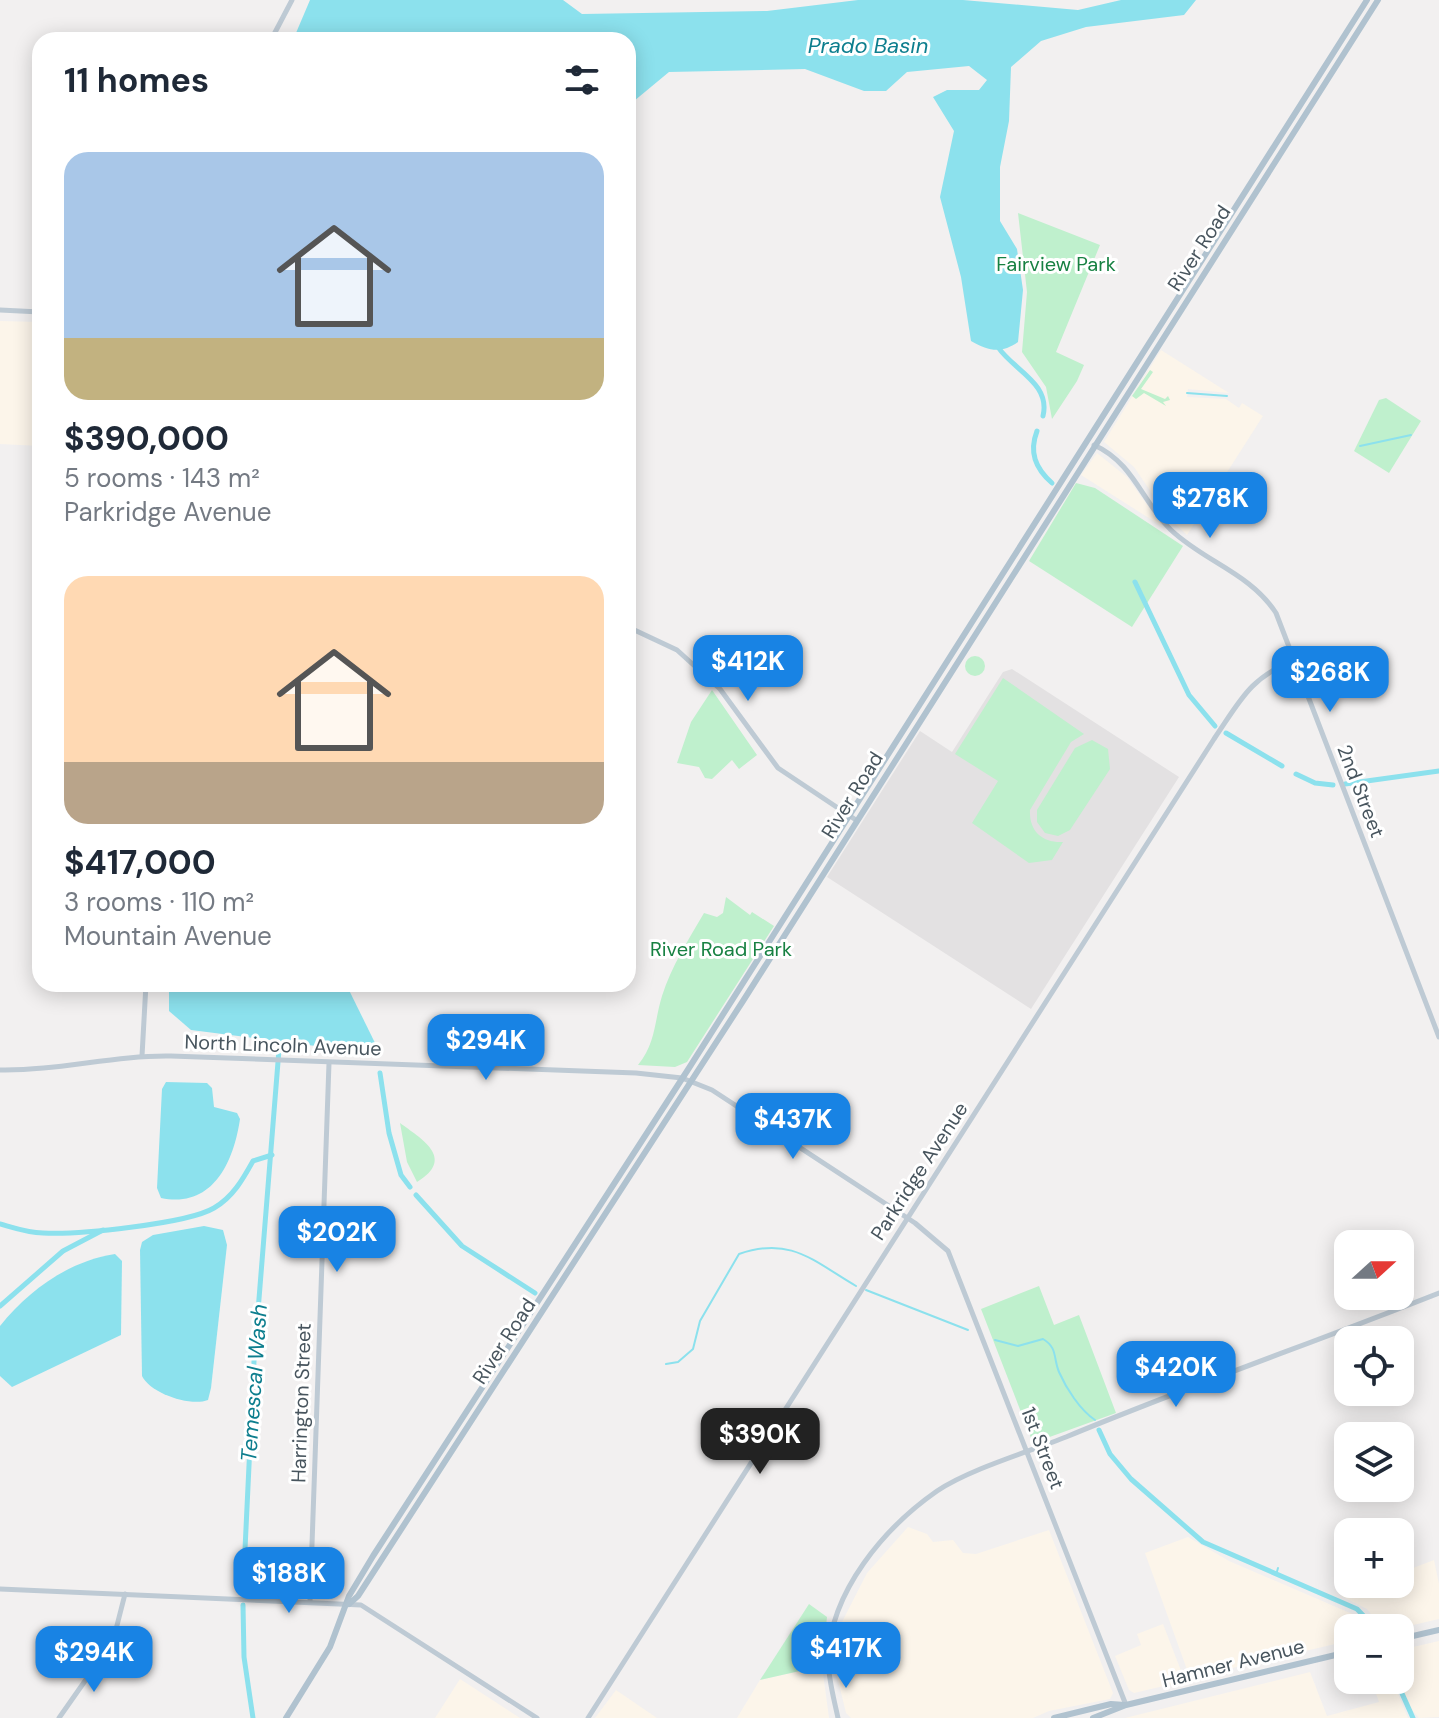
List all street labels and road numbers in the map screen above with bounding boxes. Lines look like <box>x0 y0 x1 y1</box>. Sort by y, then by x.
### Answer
street label: River Road <box>1162 200 1236 296</box>
street label: 2nd Street <box>1331 741 1391 841</box>
street label: River Road <box>815 747 889 843</box>
street label: North Lincoln Avenue <box>184 1029 382 1061</box>
street label: Parkridge Avenue <box>865 1097 973 1245</box>
street label: River Road <box>467 1293 541 1389</box>
street label: Harrington Street <box>285 1323 317 1483</box>
street label: 1st Street <box>1016 1403 1071 1493</box>
street label: Hamner Avenue <box>1159 1633 1307 1693</box>

